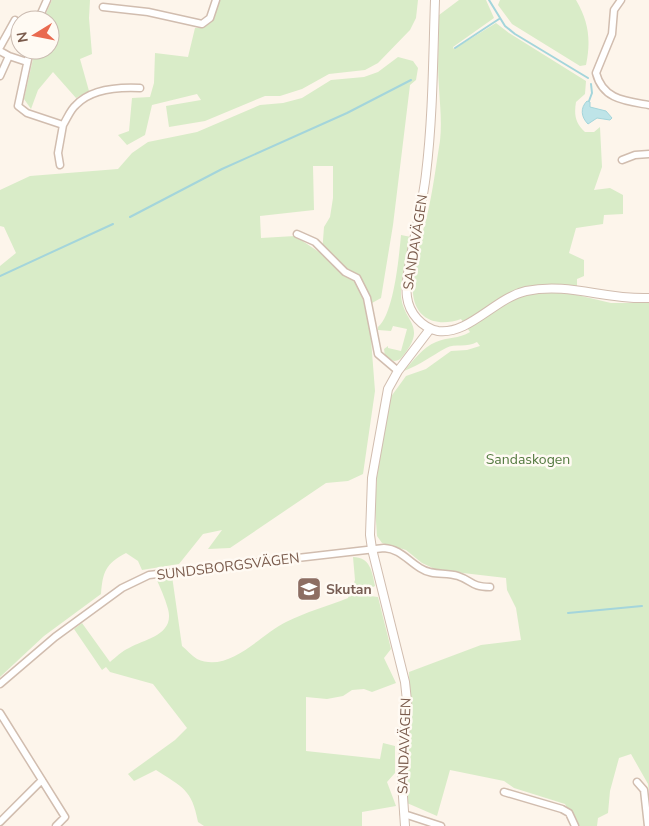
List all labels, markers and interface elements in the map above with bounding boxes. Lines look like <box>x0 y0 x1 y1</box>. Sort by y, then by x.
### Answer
north arrow <box>10 10 60 60</box>
text: N <box>12 30 33 44</box>
street label: SANDAVÄGEN <box>399 193 432 291</box>
park label: Sandaskogen <box>486 450 570 469</box>
street label: SUNDSBORGSVÄGEN <box>156 548 301 585</box>
school or university icon: Skutan <box>296 576 322 602</box>
place label: Skutan <box>326 580 372 599</box>
street label: SANDAVÄGEN <box>393 698 416 795</box>

